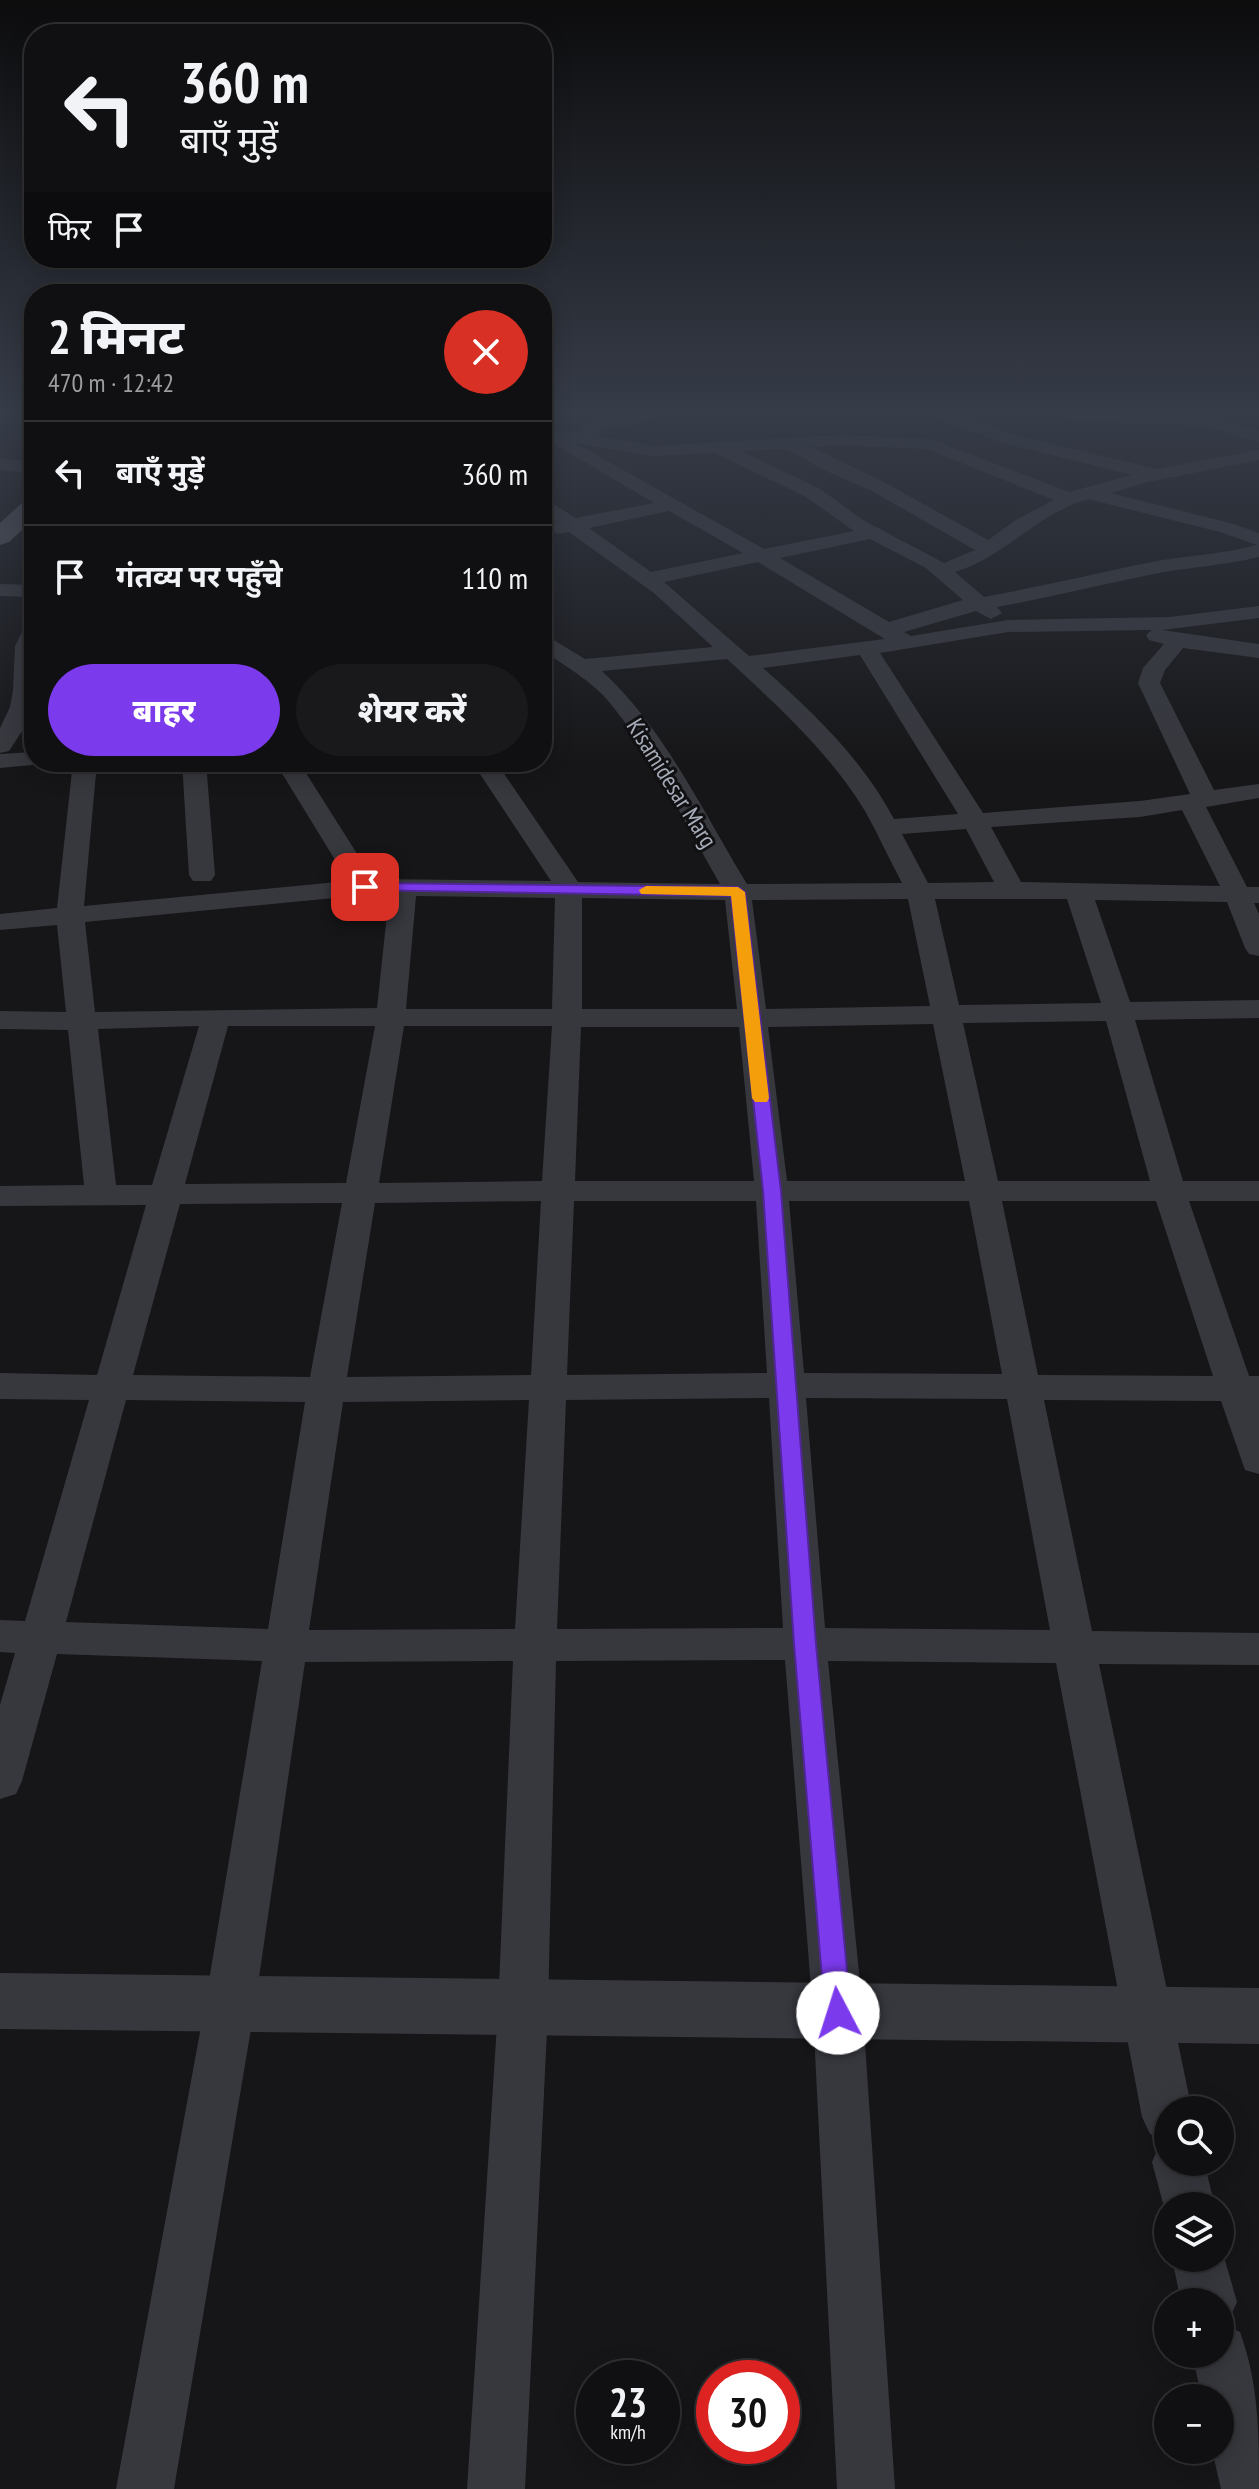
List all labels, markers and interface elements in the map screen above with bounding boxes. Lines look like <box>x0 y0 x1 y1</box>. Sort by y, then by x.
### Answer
text: 360 m <box>180 46 309 118</box>
icon: left <box>48 56 152 160</box>
text: बाएँ मुड़ें <box>180 116 278 163</box>
icon: arrive <box>107 208 151 252</box>
text: फिर <box>48 209 91 248</box>
text: 2 मिनट <box>48 305 184 367</box>
button: close <box>444 310 528 394</box>
text: 470 m · 12:42 <box>48 366 174 399</box>
icon: left <box>48 451 92 495</box>
text: बाएँ मुड़ें <box>116 452 204 491</box>
text: 360 m <box>462 454 528 493</box>
icon: arrive <box>48 555 92 599</box>
text: गंतव्य पर पहुँचे <box>116 556 283 595</box>
text: 110 m <box>462 558 528 597</box>
button: बाहर <box>48 664 280 756</box>
button: शेयर करें <box>296 664 528 756</box>
street label: Kisamidesar Marg <box>620 712 724 854</box>
pin <box>331 853 399 921</box>
icon: arrive <box>343 865 387 909</box>
position arrow <box>796 1971 880 2055</box>
map controls <box>1154 2096 1234 2464</box>
button: search <box>1154 2096 1234 2176</box>
button: layers <box>1154 2192 1234 2272</box>
button: + <box>1154 2288 1234 2368</box>
speed limit sign: 30 <box>696 2360 800 2464</box>
text: 23 <box>609 2376 647 2428</box>
button: − <box>1154 2384 1234 2464</box>
text: km/h <box>610 2419 646 2445</box>

